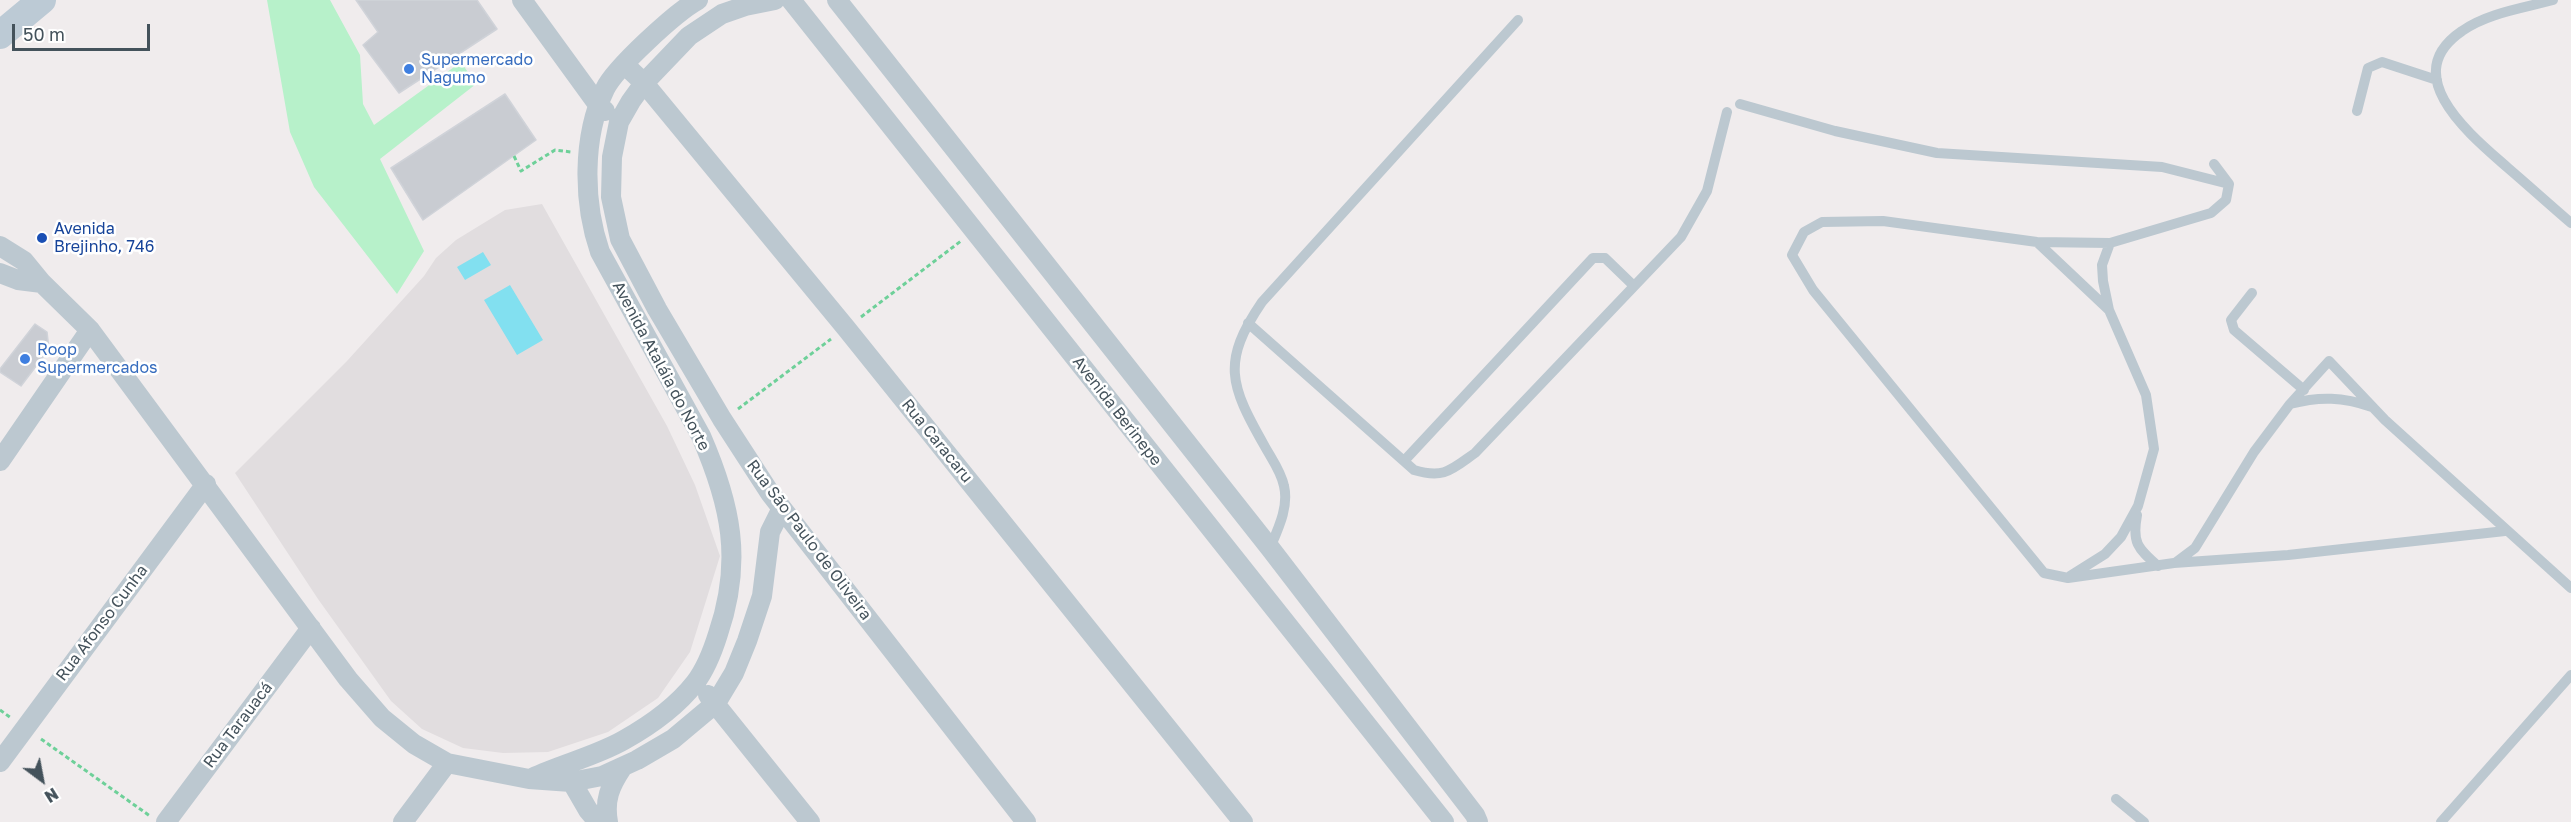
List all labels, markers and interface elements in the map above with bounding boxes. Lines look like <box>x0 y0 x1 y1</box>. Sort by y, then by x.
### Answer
scale bar <box>15 12 153 50</box>
text: 50 m <box>23 23 65 45</box>
place label: Supermercado Nagumo <box>421 50 533 88</box>
marker: Supermercado Nagumo <box>402 62 416 76</box>
place label: Avenida Brejinho, 746 <box>54 219 154 257</box>
marker: Avenida Brejinho, 746 <box>35 231 49 245</box>
street label: Avenida Ataláia do Norte <box>608 278 714 454</box>
place label: Roop Supermercados <box>37 340 157 378</box>
marker: Roop Supermercados <box>18 352 32 366</box>
street label: Avenida Berinepe <box>1068 353 1166 469</box>
street label: Rua Caracaru <box>897 395 977 487</box>
street label: Rua São Paulo de Oliveira <box>743 456 875 624</box>
street label: Rua Afonso Cunha <box>52 561 152 685</box>
street label: Rua Tarauacá <box>200 678 276 772</box>
north arrow <box>12 750 72 810</box>
text: N <box>41 784 62 807</box>

